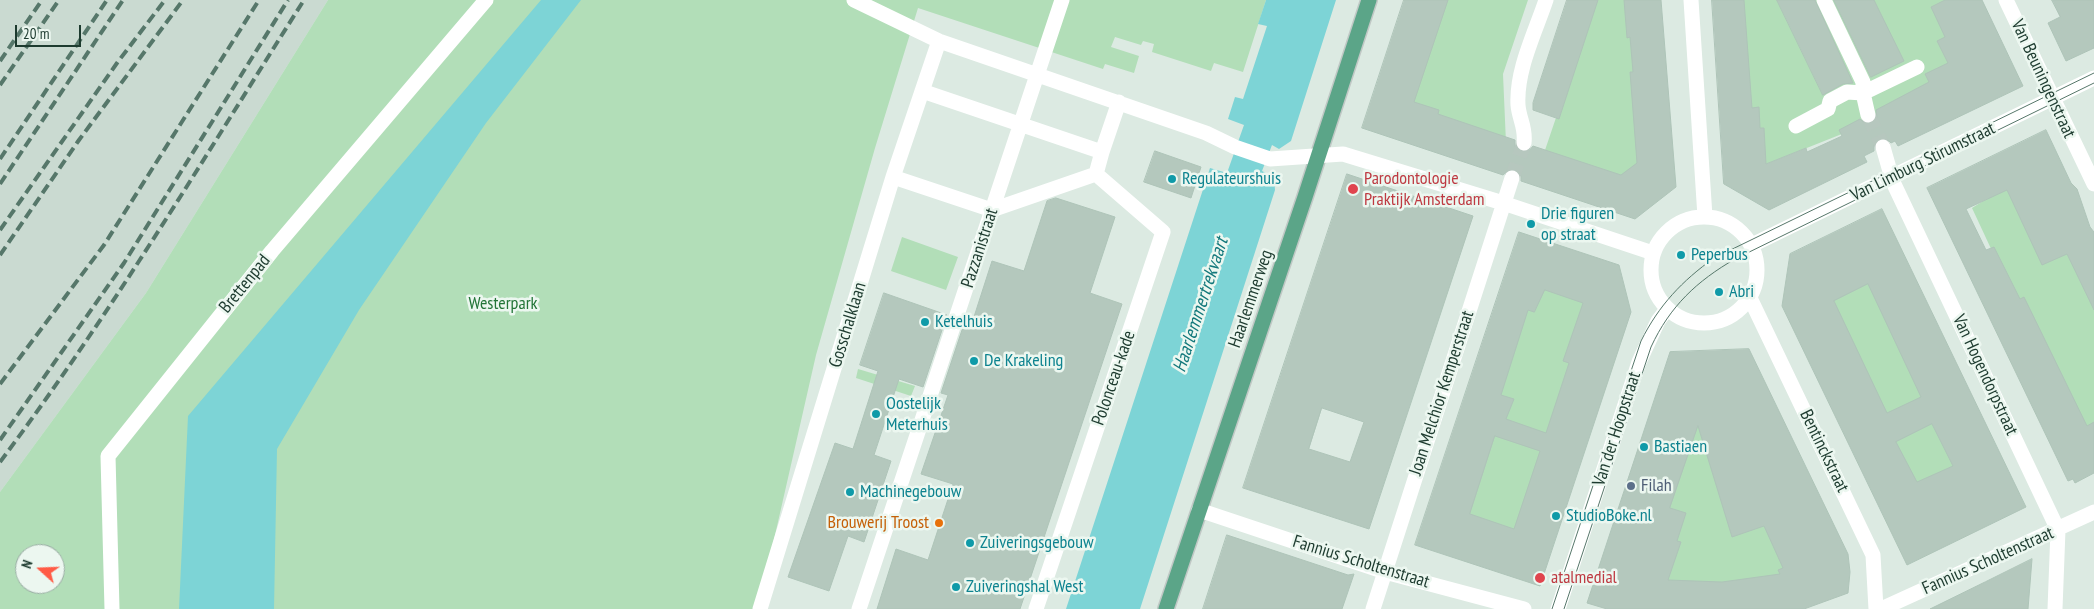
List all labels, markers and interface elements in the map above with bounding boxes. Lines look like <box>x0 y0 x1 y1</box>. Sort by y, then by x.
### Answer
scale bar <box>18 15 84 47</box>
street label: Van Beuningenstraat <box>2006 16 2080 142</box>
text: 20 m <box>23 24 49 43</box>
street label: Van Limburg Stirumstraat <box>1847 118 1999 206</box>
place label: Regulateurshuis <box>1182 168 1281 190</box>
place label: Parodontologie Praktijk Amsterdam <box>1364 168 1484 210</box>
marker: Regulateurshuis <box>1166 173 1178 185</box>
marker: Parodontologie Praktijk Amsterdam <box>1346 182 1360 196</box>
place label: Drie figuren op straat <box>1541 203 1614 245</box>
street label: Pazzanistraat <box>957 206 1003 290</box>
marker: Drie figuren op straat <box>1525 218 1537 230</box>
water label: Haarlemmertrekvaart <box>1168 235 1234 375</box>
place label: Peperbus <box>1691 244 1748 266</box>
street label: Haarlemmerweg <box>1224 247 1278 351</box>
marker: Peperbus <box>1675 249 1687 261</box>
street label: Brettenpad <box>215 250 275 318</box>
street label: Gosschalklaan <box>825 280 871 370</box>
place label: Abri <box>1729 281 1754 303</box>
marker: Abri <box>1713 286 1725 298</box>
park label: Westerpark <box>468 293 538 315</box>
street label: Joan Melchior Kemperstraat <box>1405 308 1479 478</box>
place label: Ketelhuis <box>935 311 993 333</box>
street label: Van Hogendorpstraat <box>1948 311 2022 439</box>
marker: Ketelhuis <box>919 316 931 328</box>
street label: Polonceau-kade <box>1088 328 1140 428</box>
place label: De Krakeling <box>984 350 1063 372</box>
marker: De Krakeling <box>968 355 980 367</box>
street label: Van der Hoopstraat <box>1588 369 1646 489</box>
place label: Oostelijk Meterhuis <box>886 393 948 436</box>
street label: Bentinckstraat <box>1795 406 1853 496</box>
marker: Oostelijk Meterhuis <box>870 408 882 420</box>
place label: Bastiaen <box>1654 436 1707 458</box>
marker: Bastiaen <box>1638 441 1650 453</box>
place label: Filah <box>1641 475 1672 497</box>
marker: Filah <box>1625 480 1637 492</box>
place label: Machinegebouw <box>860 481 961 503</box>
marker: Machinegebouw <box>844 486 856 498</box>
place label: StudioBoke.nl <box>1566 505 1652 527</box>
marker: StudioBoke.nl <box>1550 510 1562 522</box>
place label: Brouwerij Troost <box>828 512 929 534</box>
marker: Brouwerij Troost <box>933 517 945 529</box>
street label: Fannius Scholtenstraat <box>1919 522 2057 600</box>
street label: Fannius Scholtenstraat <box>1290 531 1432 593</box>
place label: Zuiveringsgebouw <box>980 532 1094 554</box>
marker: Zuiveringsgebouw <box>964 537 976 549</box>
north arrow <box>15 544 65 594</box>
text: N <box>17 558 37 571</box>
place label: atalmedial <box>1551 567 1617 589</box>
marker: atalmedial <box>1533 571 1547 585</box>
place label: Zuiveringshal West <box>966 576 1083 598</box>
marker: Zuiveringshal West <box>950 581 962 593</box>

